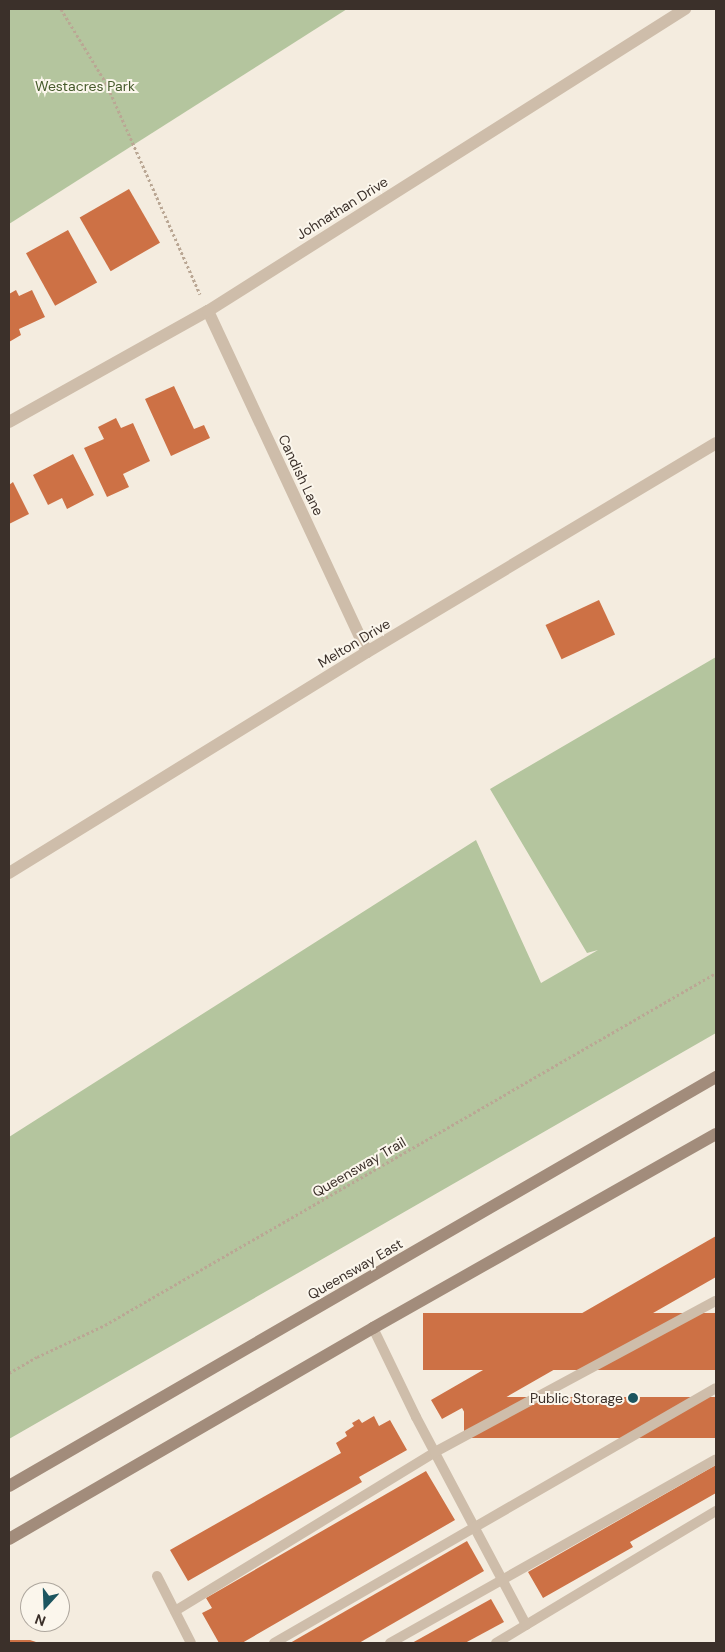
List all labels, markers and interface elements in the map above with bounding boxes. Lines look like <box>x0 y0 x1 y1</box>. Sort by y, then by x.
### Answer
park label: Westacres Park <box>35 78 135 94</box>
street label: Johnathan Drive <box>293 173 391 243</box>
street label: Candish Lane <box>275 432 327 518</box>
street label: Melton Drive <box>315 615 393 671</box>
street label: Queensway Trail <box>309 1133 409 1201</box>
street label: Queensway East <box>305 1235 405 1303</box>
place label: Public Storage <box>530 1390 623 1406</box>
marker: Public Storage <box>627 1392 639 1404</box>
north arrow <box>20 1582 70 1632</box>
text: N <box>32 1610 48 1630</box>

